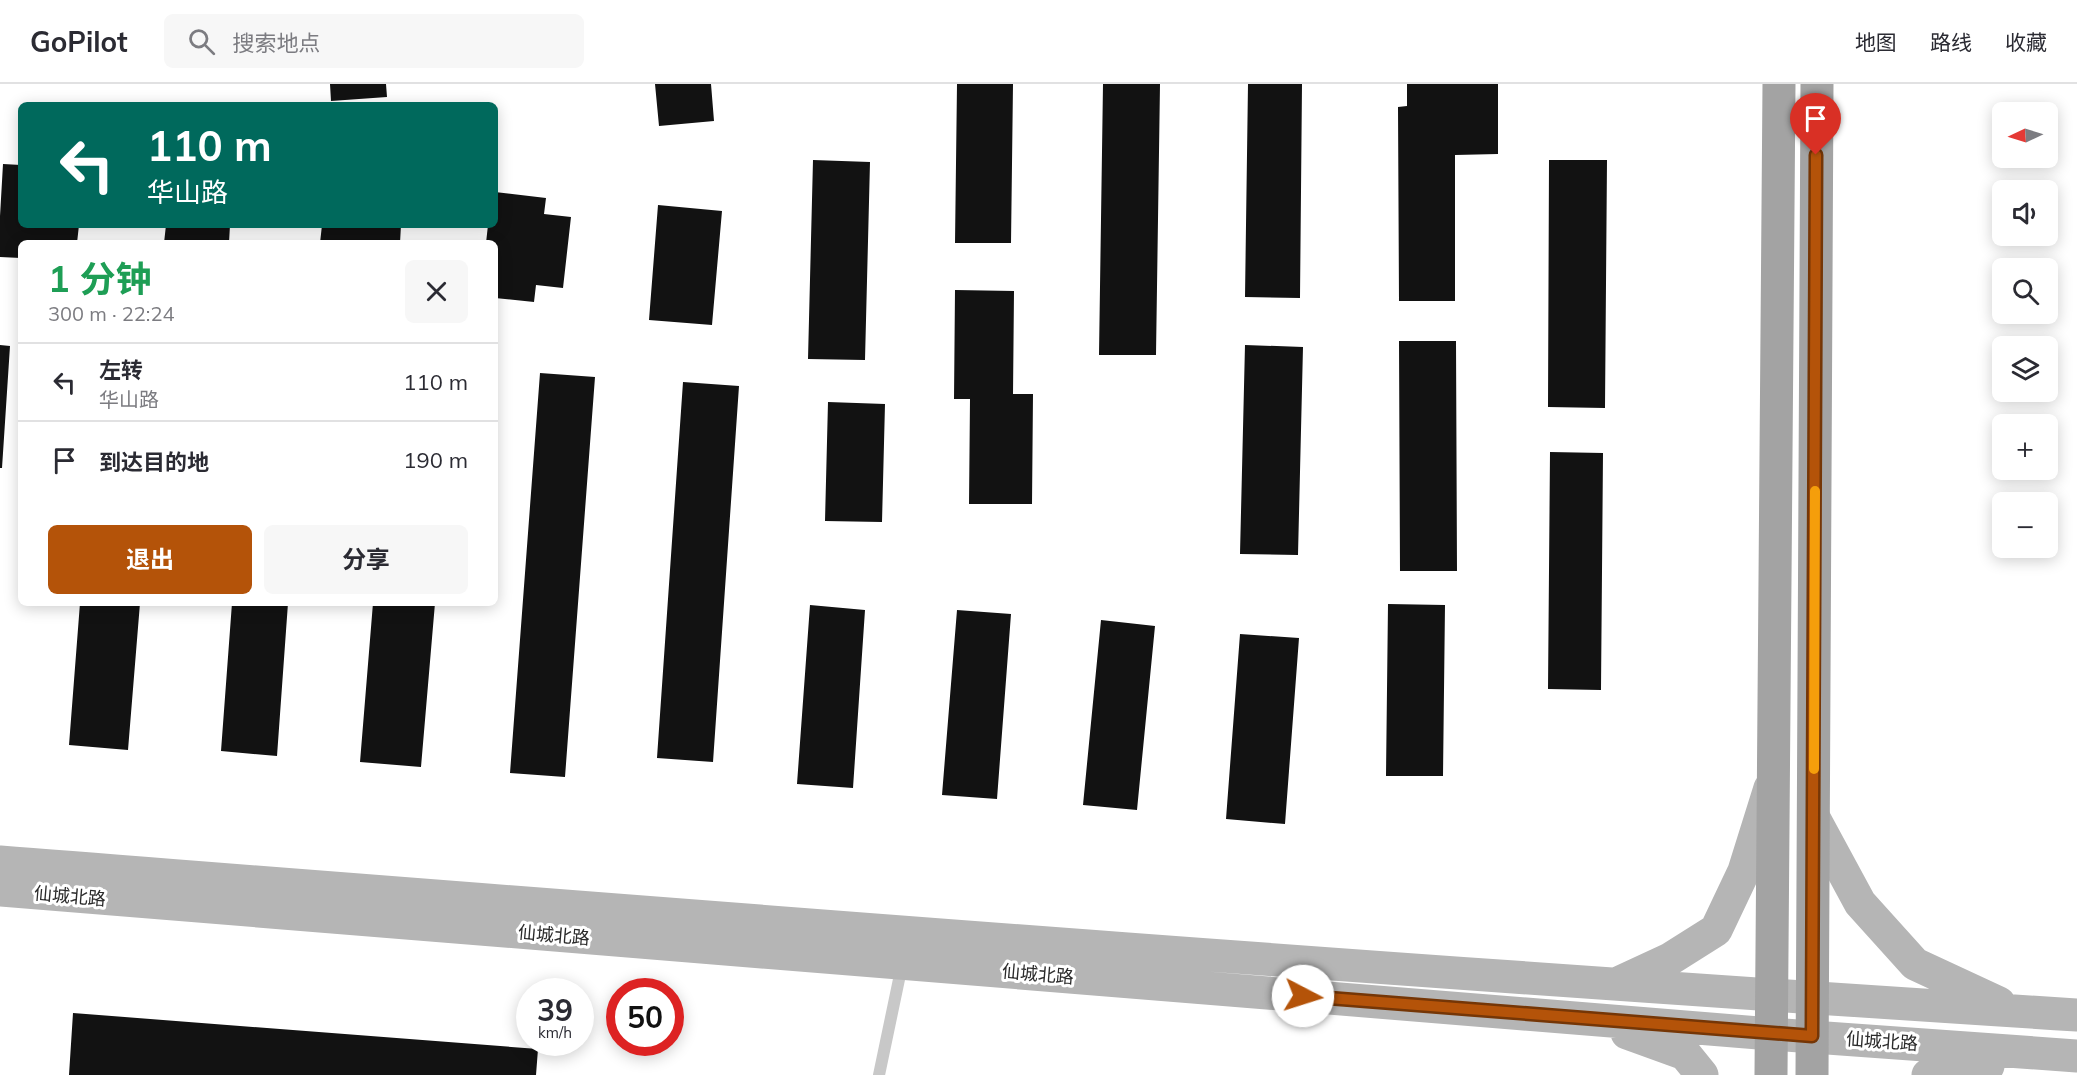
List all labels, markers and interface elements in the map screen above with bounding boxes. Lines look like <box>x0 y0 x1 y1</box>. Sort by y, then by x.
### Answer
search box <box>164 14 584 68</box>
text: GoPilot <box>30 24 128 59</box>
icon: search <box>185 25 218 58</box>
text: 搜索地点 <box>233 29 321 57</box>
text: 地图 <box>1855 29 1897 55</box>
text: 路线 <box>1930 29 1972 55</box>
text: 收藏 <box>2005 29 2047 55</box>
pin <box>1790 93 1841 155</box>
icon: arrive <box>1799 102 1832 135</box>
north arrow <box>1992 102 2058 168</box>
map controls <box>1992 102 2058 558</box>
text: 110 m <box>147 119 272 172</box>
icon: left <box>48 126 126 204</box>
text: 华山路 <box>147 175 228 209</box>
button: sound <box>1992 180 2058 246</box>
text: 1 分钟 <box>48 256 151 301</box>
button: search <box>1992 258 2058 324</box>
button: close <box>405 260 468 323</box>
text: 300 m · 22:24 <box>48 301 174 326</box>
button: layers <box>1992 336 2058 402</box>
text: 左转 <box>99 356 143 384</box>
icon: left <box>48 366 81 399</box>
text: 110 m <box>403 368 468 396</box>
text: 华山路 <box>99 387 159 412</box>
button: + <box>1992 414 2058 480</box>
icon: arrive <box>48 444 81 477</box>
text: 190 m <box>403 446 468 474</box>
text: 到达目的地 <box>99 448 209 476</box>
button: − <box>1992 492 2058 558</box>
button: 退出 <box>48 525 252 594</box>
button: 分享 <box>264 525 468 594</box>
street label: 仙城北路 <box>33 881 107 911</box>
street label: 仙城北路 <box>517 920 591 950</box>
street label: 仙城北路 <box>1001 959 1075 989</box>
position arrow <box>1271 964 1335 1028</box>
speed limit sign: 50 <box>606 978 684 1056</box>
text: 39 <box>537 991 573 1029</box>
text: km/h <box>538 1023 572 1042</box>
street label: 仙城北路 <box>1845 1027 1919 1055</box>

